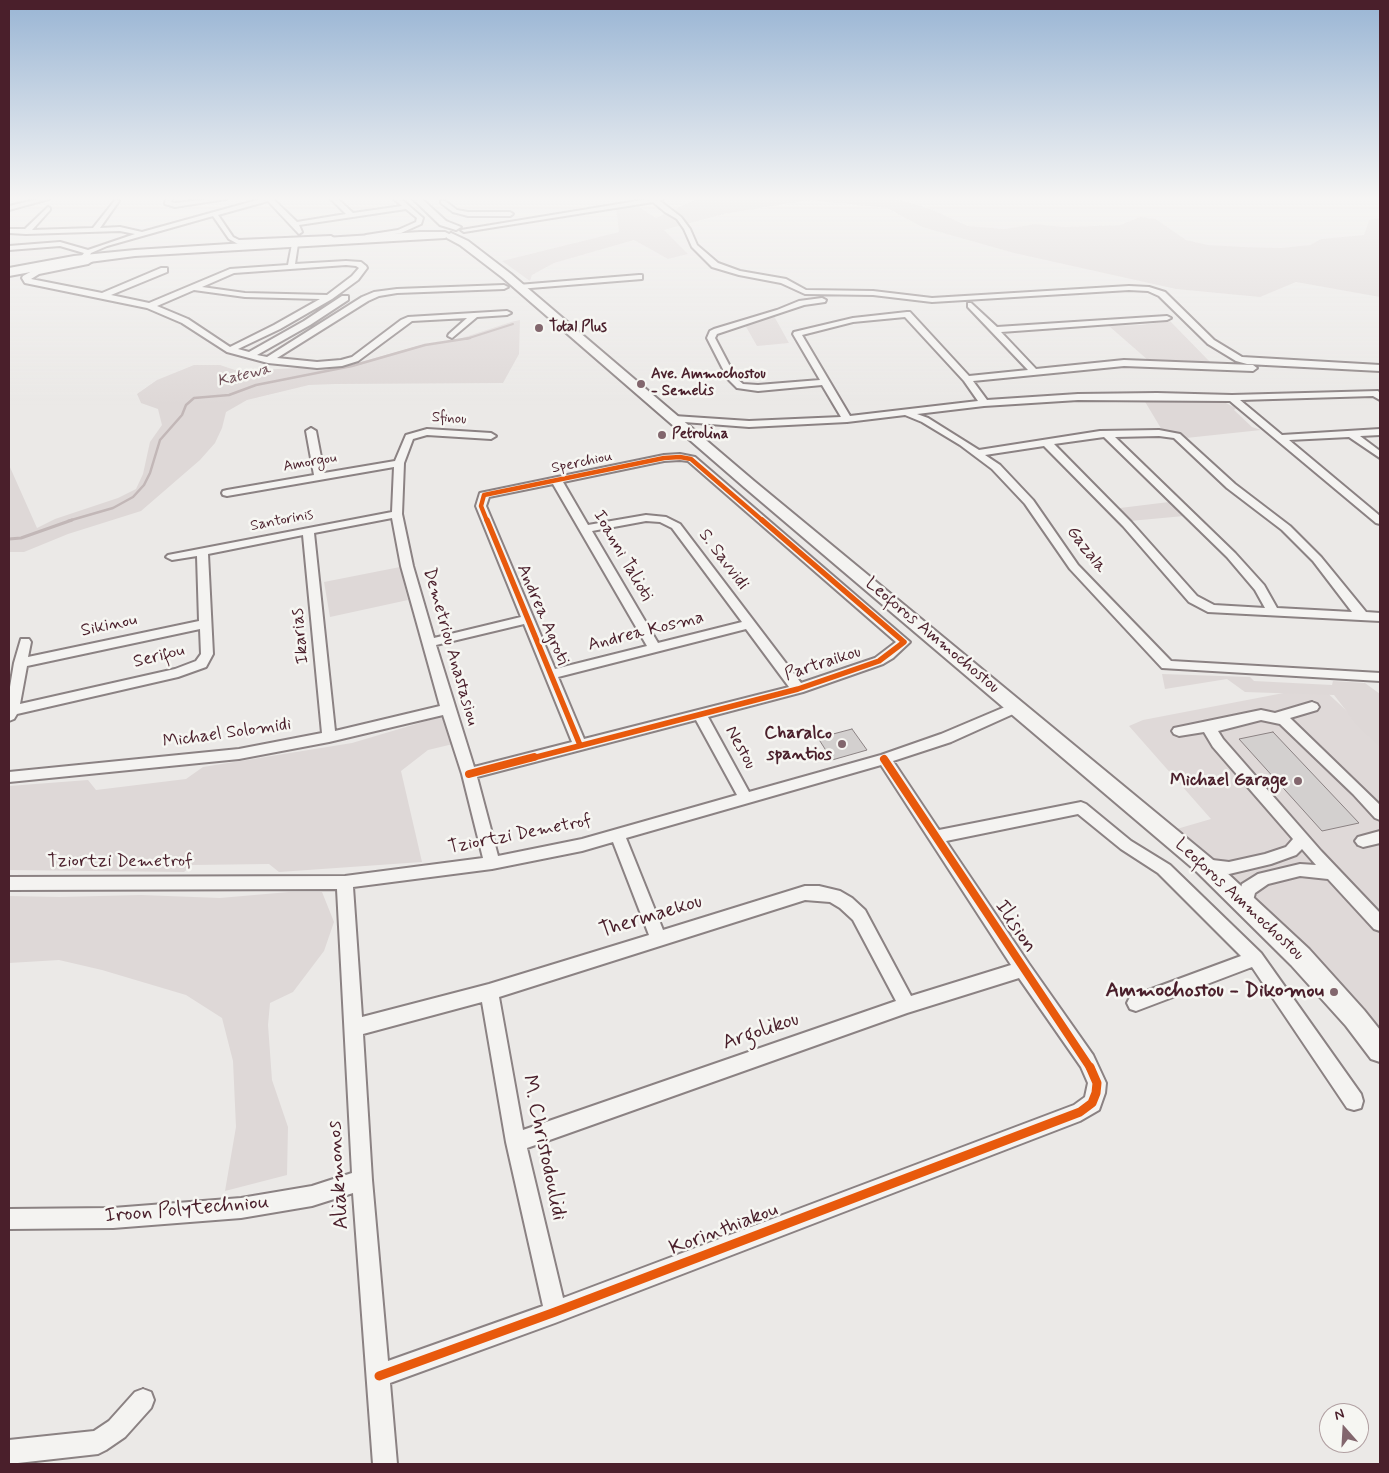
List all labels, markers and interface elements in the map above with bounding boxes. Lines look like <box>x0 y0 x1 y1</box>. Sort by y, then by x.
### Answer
place label: Total Plus <box>549 319 607 337</box>
marker: Total Plus <box>533 322 545 334</box>
water label: Katewa <box>215 360 273 392</box>
place label: Ave. Ammochostou - Semelis <box>651 366 766 401</box>
marker: Ave. Ammochostou - Semelis <box>635 378 647 390</box>
street label: Sfinou <box>431 409 467 429</box>
place label: Petrolina <box>672 426 728 444</box>
marker: Petrolina <box>656 429 668 441</box>
street label: Sperchiou <box>550 448 614 478</box>
street label: Amorgou <box>282 449 338 477</box>
street label: Santorinis <box>249 506 315 536</box>
street label: Ioanni Talioti <box>587 507 657 605</box>
street label: Gazala <box>1061 522 1111 578</box>
street label: S. Savvidi <box>693 525 753 595</box>
street label: Andrea Agroti <box>511 561 573 669</box>
street label: Demetriou Anastasiou <box>417 566 483 728</box>
street label: Leoforos Ammochostou <box>860 573 1004 699</box>
street label: Ikarias <box>287 607 315 665</box>
street label: Andrea Kosma <box>586 607 706 657</box>
street label: Sikinou <box>79 610 139 642</box>
street label: Serifou <box>131 640 187 674</box>
street label: Partraikou <box>782 642 864 686</box>
street label: Michael Solomidi <box>161 714 293 754</box>
street label: Nestou <box>719 723 761 773</box>
place label: Charalco spantios <box>764 723 832 766</box>
marker: Charalco spantios <box>836 738 848 750</box>
place label: Michael Garage <box>1170 770 1288 792</box>
marker: Michael Garage <box>1292 775 1304 787</box>
street label: Tziortzi Demetrof <box>447 811 593 859</box>
street label: Leoforos Ammochostou <box>1170 834 1308 966</box>
street label: Tziortzi Demetrof <box>47 851 193 873</box>
street label: Thermaekou <box>597 889 705 945</box>
street label: Ilision <box>988 896 1042 958</box>
place label: Ammochostou - Dikomou <box>1105 979 1324 1005</box>
marker: Ammochostou - Dikomou <box>1328 986 1340 998</box>
street label: Argolikou <box>719 1007 803 1057</box>
street label: M. Christodoulidi <box>515 1073 571 1223</box>
street label: Aliakmonos <box>323 1120 355 1230</box>
street label: Iroon Polytechniou <box>104 1190 270 1230</box>
street label: Korinthiakou <box>666 1198 782 1262</box>
north arrow <box>1319 1403 1369 1453</box>
text: N <box>1332 1405 1347 1425</box>

